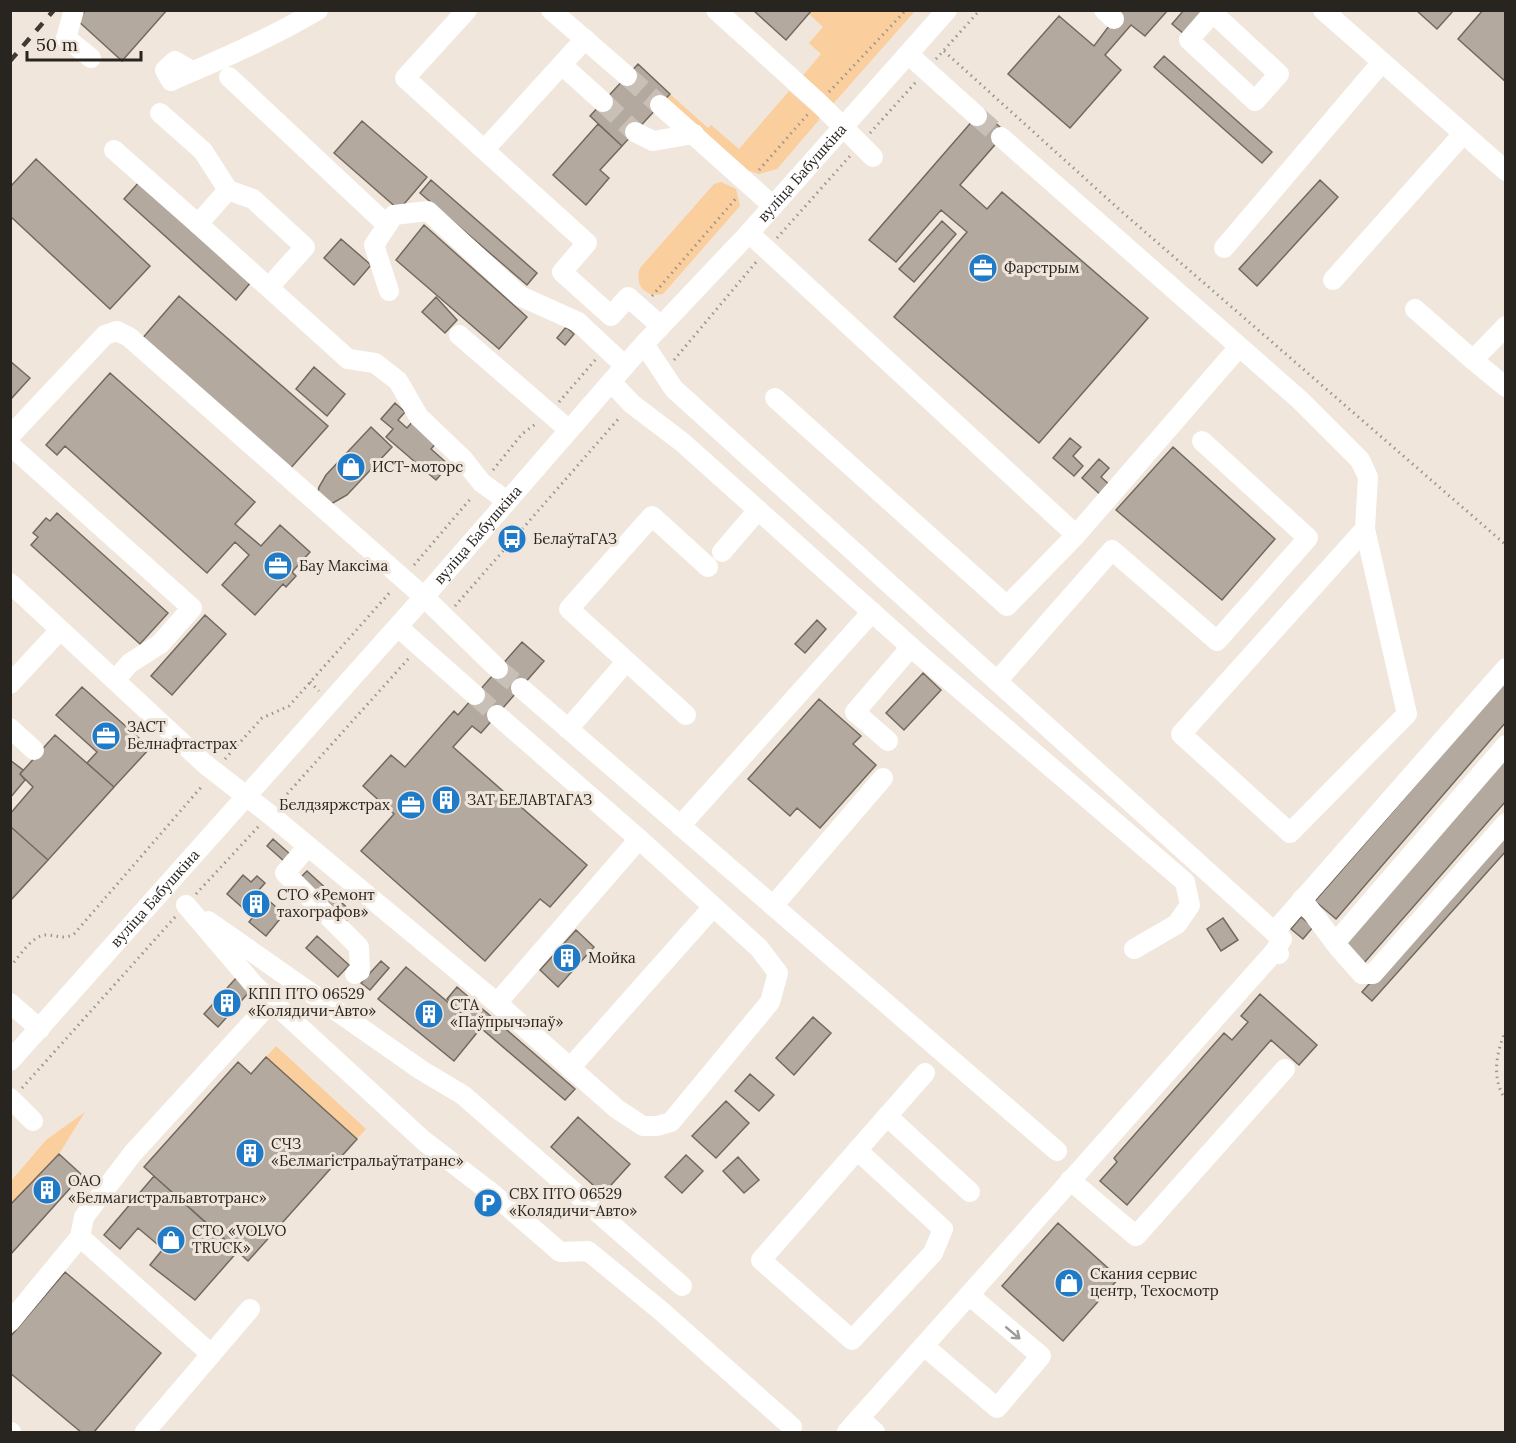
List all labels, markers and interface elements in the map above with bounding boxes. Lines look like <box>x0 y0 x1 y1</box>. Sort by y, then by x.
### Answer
scale bar <box>27 24 141 62</box>
text: 50 m <box>36 33 78 56</box>
street label: вуліца Бабушкіна <box>753 120 850 226</box>
office icon: Фарстрым <box>967 252 999 284</box>
place label: Фарстрым <box>1004 258 1080 277</box>
shop icon: ИСТ-моторс <box>335 451 367 483</box>
place label: ИСТ-моторс <box>372 457 463 476</box>
street label: вуліца Бабушкіна <box>429 481 526 588</box>
bus stop icon: БелаўтаГАЗ <box>496 523 528 555</box>
place label: БелаўтаГАЗ <box>533 529 617 548</box>
office icon: Бау Максіма <box>262 550 294 582</box>
place label: Бау Максіма <box>299 556 389 575</box>
place label: ЗАСТ Белнафтастрах <box>127 717 237 753</box>
office icon: ЗАСТ Белнафтастрах <box>90 720 122 752</box>
building icon: ЗАТ БЕЛАВТАГАЗ <box>430 784 462 816</box>
office icon: Белдзяржстрах <box>395 789 427 821</box>
place label: ЗАТ БЕЛАВТАГАЗ <box>467 790 592 809</box>
place label: Белдзяржстрах <box>279 795 390 814</box>
street label: вуліца Бабушкіна <box>106 845 204 951</box>
place label: СТО «Ремонт тахографов» <box>277 885 375 921</box>
building icon: СТО «Ремонт тахографов» <box>240 888 272 920</box>
building icon: Мойка <box>551 942 583 974</box>
place label: Мойка <box>588 948 636 967</box>
place label: КПП ПТО 06529 «Колядичи-Авто» <box>248 984 376 1020</box>
building icon: КПП ПТО 06529 «Колядичи-Авто» <box>211 987 243 1019</box>
place label: СТА «Паўпрычэпаў» <box>450 995 563 1031</box>
building icon: СТА «Паўпрычэпаў» <box>413 998 445 1030</box>
place label: СЧЗ «Белмагістральаўтатранс» <box>271 1134 464 1170</box>
building icon: СЧЗ «Белмагістральаўтатранс» <box>234 1137 266 1169</box>
place label: ОАО «Белмагистральавтотранс» <box>68 1171 267 1207</box>
building icon: ОАО «Белмагистральавтотранс» <box>31 1174 63 1206</box>
place label: СВХ ПТО 06529 «Колядичи-Авто» <box>509 1184 637 1220</box>
parking icon: СВХ ПТО 06529 «Колядичи-Авто» <box>472 1187 504 1219</box>
place label: СТО «VOLVO TRUCK» <box>192 1221 286 1257</box>
shop icon: СТО «VOLVO TRUCK» <box>155 1224 187 1256</box>
place label: Скания сервис центр, Техосмотр <box>1090 1264 1219 1300</box>
shop icon: Скания сервис центр, Техосмотр <box>1053 1267 1085 1299</box>
one-way arrow <box>1005 1326 1020 1340</box>

